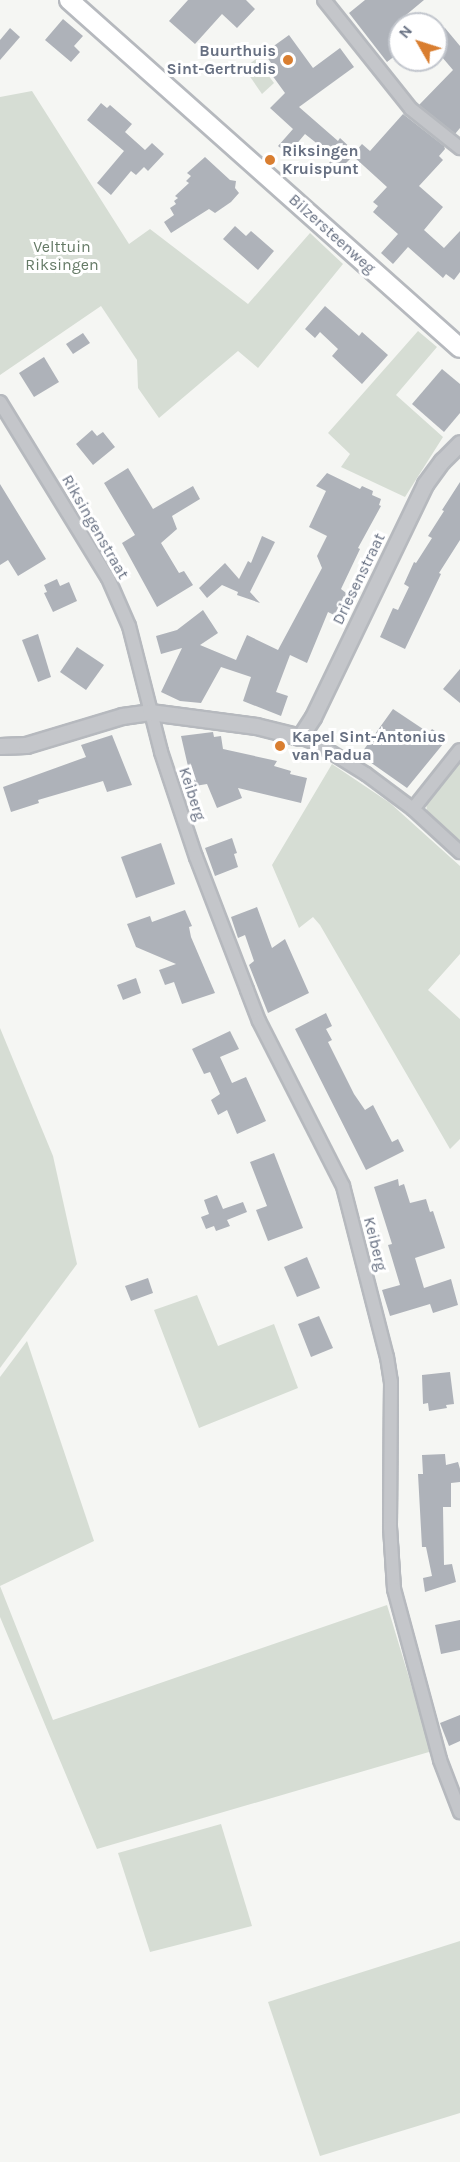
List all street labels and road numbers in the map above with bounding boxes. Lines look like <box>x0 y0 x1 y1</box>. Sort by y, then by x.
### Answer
street label: Bilzersteenweg <box>285 190 379 278</box>
street label: Riksingenstraat <box>57 471 133 583</box>
street label: Driesenstraat <box>329 530 389 628</box>
street label: Keiberg <box>174 765 210 823</box>
street label: Keiberg <box>359 1215 391 1273</box>

